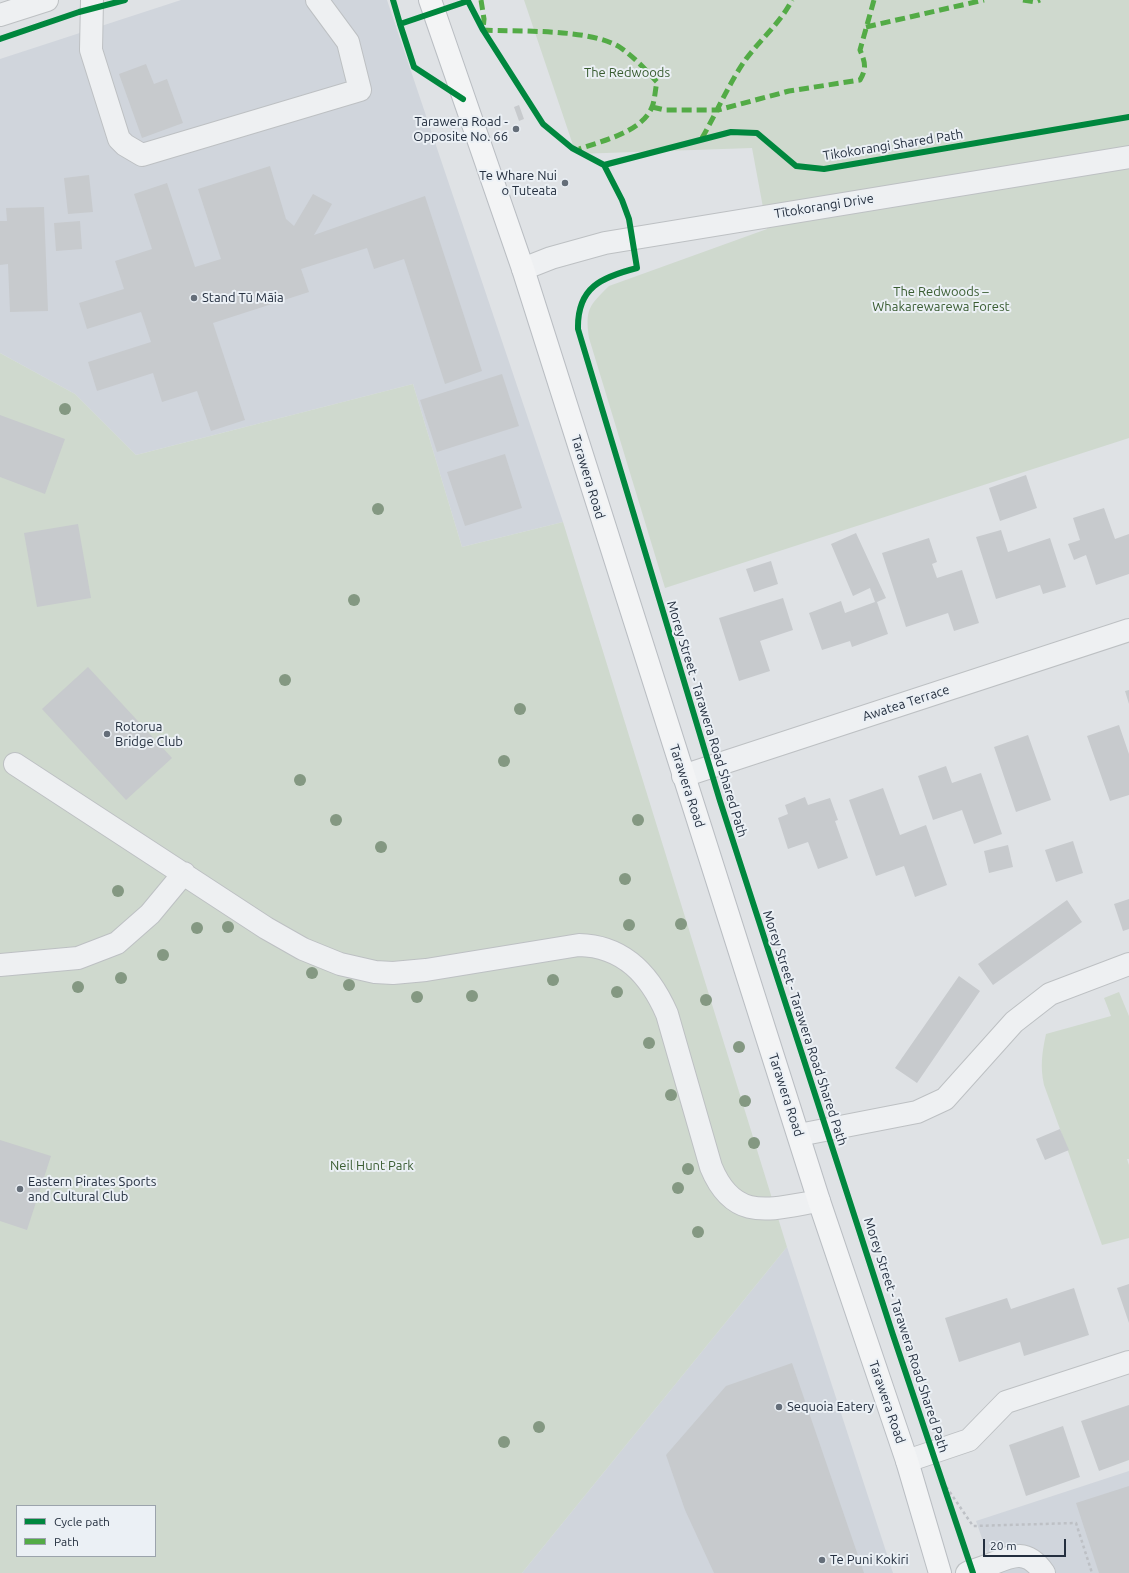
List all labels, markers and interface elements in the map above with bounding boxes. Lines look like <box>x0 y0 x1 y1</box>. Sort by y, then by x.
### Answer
park label: The Redwoods <box>584 65 670 81</box>
place label: Tarawera Road - Opposite No. 66 <box>413 114 508 145</box>
marker: Tarawera Road - Opposite No. 66 <box>511 124 521 134</box>
street label: Tikokorangi Shared Path <box>822 126 964 164</box>
place label: Te Whare Nui o Tuteata <box>479 168 557 199</box>
marker: Te Whare Nui o Tuteata <box>560 178 570 188</box>
street label: Tītokorangi Drive <box>773 190 875 222</box>
park label: The Redwoods – Whakarewarewa Forest <box>872 284 1010 315</box>
place label: Stand Tū Māia <box>202 290 284 306</box>
marker: Stand Tū Māia <box>189 293 199 303</box>
street label: Tarawera Road <box>568 433 608 521</box>
street label: Morey Street - Tarawera Road Shared Path <box>664 599 750 839</box>
street label: Awatea Terrace <box>861 682 951 724</box>
place label: Rotorua Bridge Club <box>115 719 183 750</box>
marker: Rotorua Bridge Club <box>102 729 112 739</box>
street label: Tarawera Road <box>666 742 708 830</box>
street label: Morey Street - Tarawera Road Shared Path <box>760 908 850 1148</box>
street label: Tarawera Road <box>765 1051 807 1139</box>
park label: Neil Hunt Park <box>330 1158 414 1174</box>
place label: Eastern Pirates Sports and Cultural Club <box>28 1174 156 1205</box>
marker: Eastern Pirates Sports and Cultural Club <box>15 1184 25 1194</box>
street label: Morey Street - Tarawera Road Shared Path <box>861 1215 951 1455</box>
street label: Tarawera Road <box>865 1358 909 1446</box>
place label: Sequoia Eatery <box>787 1399 874 1415</box>
marker: Sequoia Eatery <box>774 1402 784 1412</box>
legend <box>16 1505 156 1557</box>
text: Cycle path <box>54 1515 110 1528</box>
scale bar <box>985 1531 1068 1557</box>
text: Path <box>54 1535 79 1548</box>
text: 20 m <box>990 1539 1017 1552</box>
place label: Te Puni Kokiri <box>830 1552 909 1568</box>
marker: Te Puni Kokiri <box>817 1555 827 1565</box>

